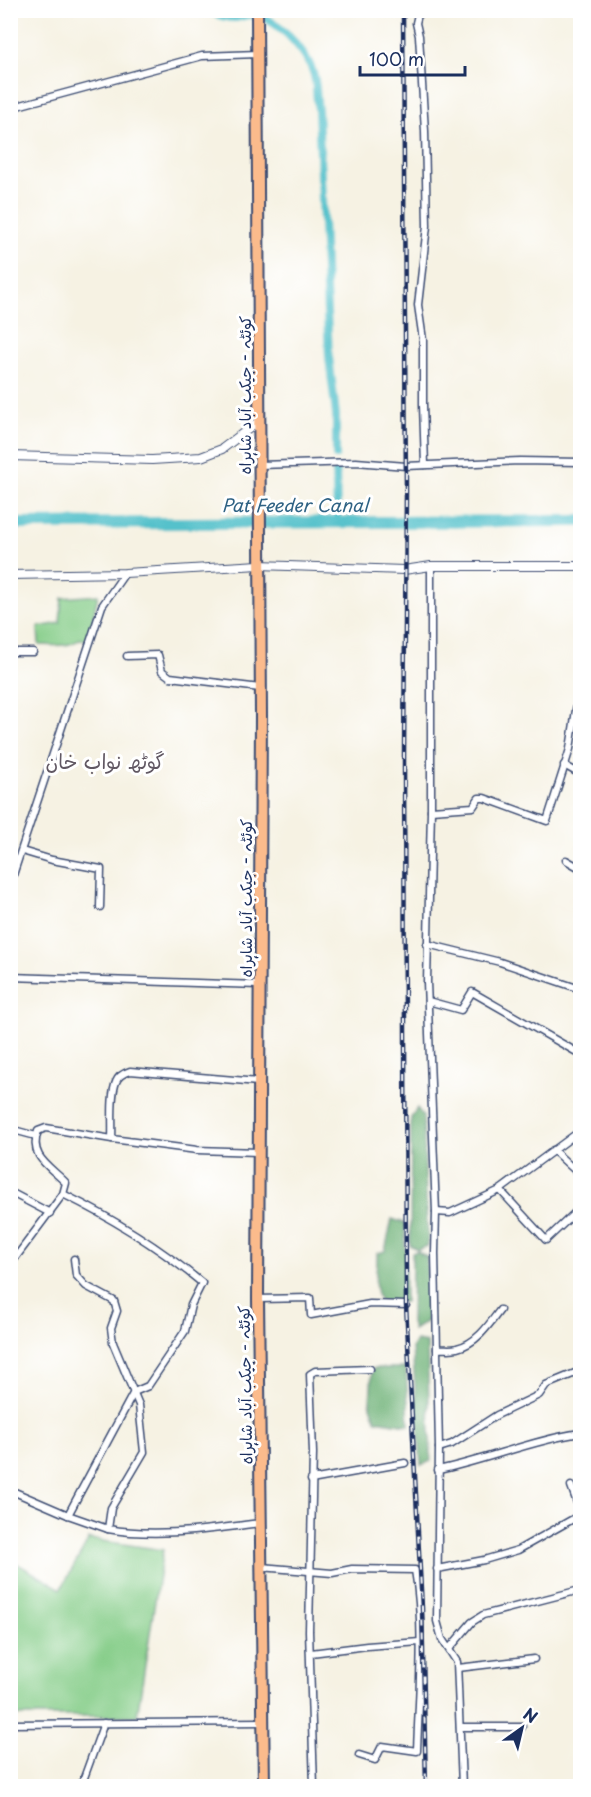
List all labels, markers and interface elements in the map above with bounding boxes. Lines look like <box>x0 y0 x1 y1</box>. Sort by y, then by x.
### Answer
scale bar <box>360 39 465 77</box>
text: 100 m <box>369 45 424 72</box>
street label: کوئٹہ - جیکب آباد شاہراہ <box>232 315 258 474</box>
water label: Pat Feeder Canal <box>222 491 371 518</box>
district label: گوٹھ نواب خان <box>45 746 165 776</box>
street label: کوئٹہ - جیکب آباد شاہراہ <box>233 818 259 977</box>
street label: کوئٹہ - جیکب آباد شاہراہ <box>231 1305 259 1465</box>
north arrow <box>492 1698 552 1758</box>
text: N <box>519 1701 543 1728</box>

